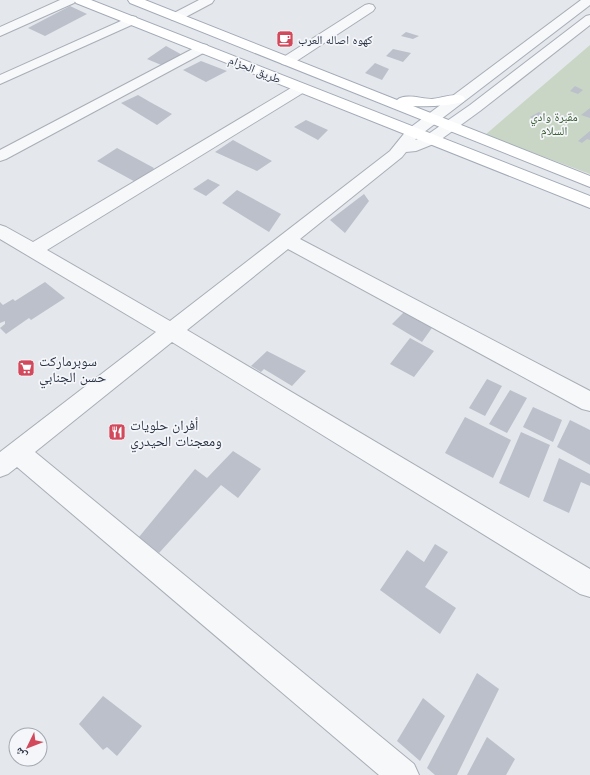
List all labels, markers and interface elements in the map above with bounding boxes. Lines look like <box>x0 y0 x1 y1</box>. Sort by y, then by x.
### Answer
cafe icon: كهوه اصاله العرب <box>275 29 295 49</box>
place label: كهوه اصاله العرب <box>298 32 373 47</box>
street label: طريق الحزام <box>226 52 283 87</box>
park label: مقبرة وادي السلام <box>530 109 578 139</box>
place label: سوبرماركت حسن الجنابي <box>39 352 106 388</box>
supermarket icon: سوبرماركت حسن الجنابي <box>16 358 36 378</box>
place label: أفران حلويات ومعجنات الحيدري <box>130 416 222 452</box>
restaurant icon: أفران حلويات ومعجنات الحيدري <box>107 422 127 442</box>
north arrow <box>8 727 48 767</box>
text: ش <box>11 744 31 763</box>

